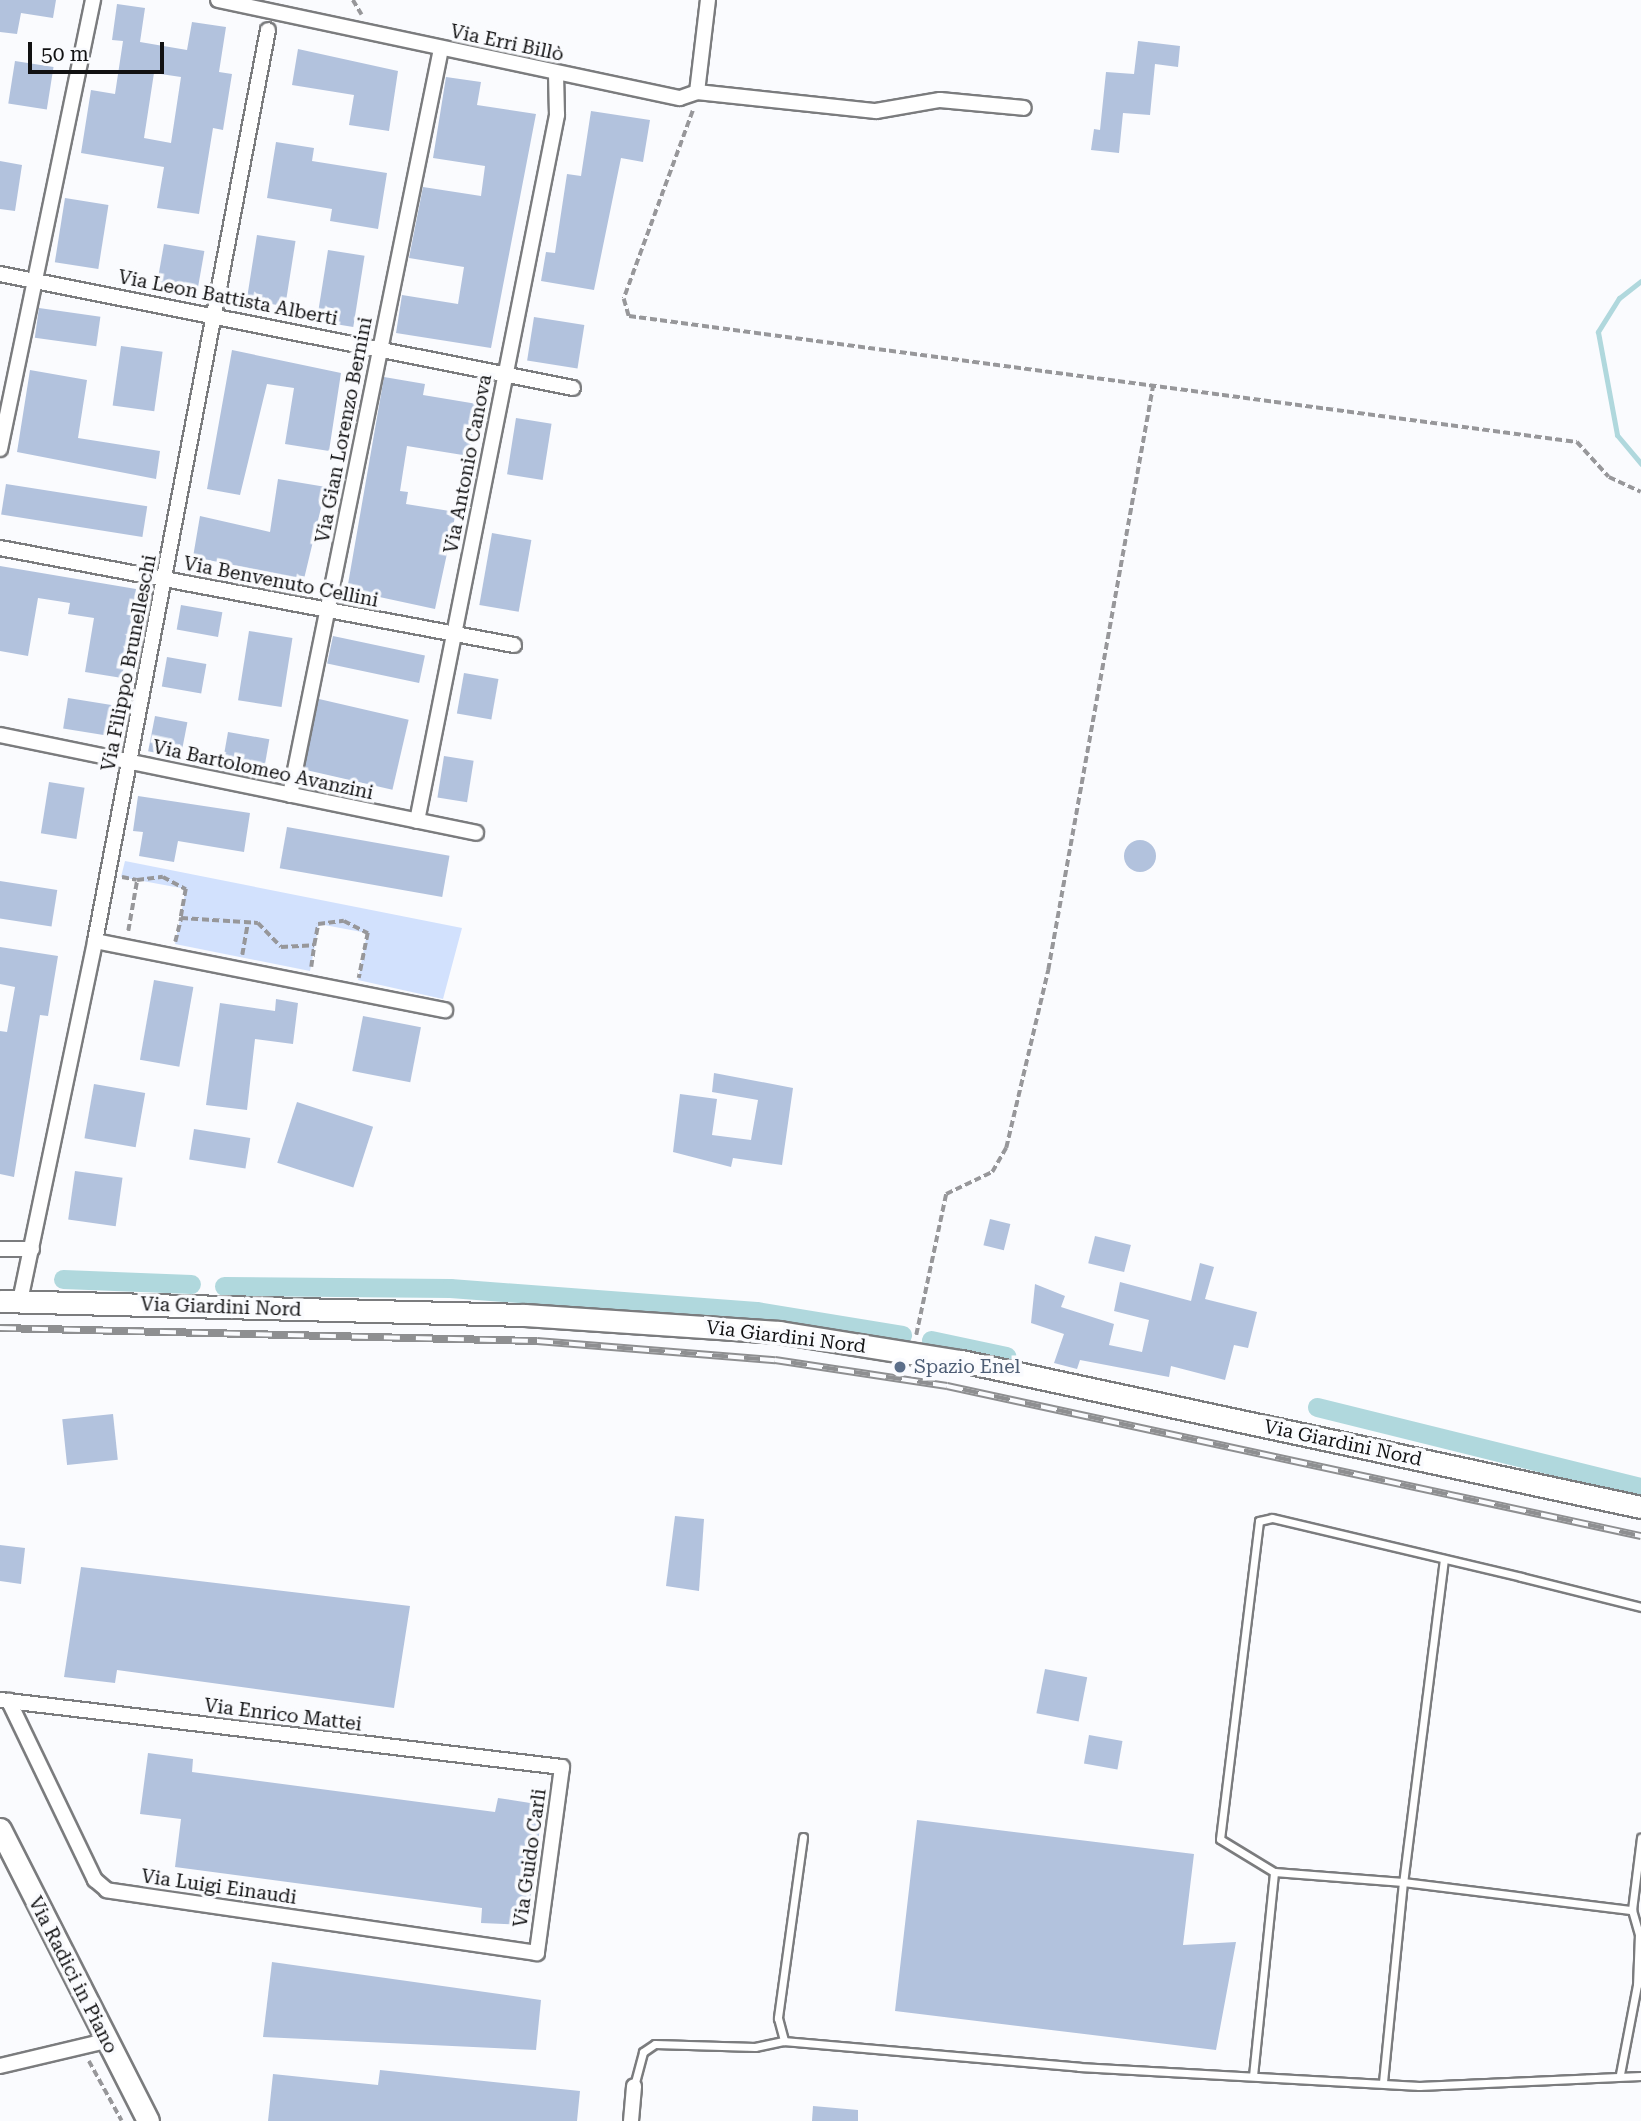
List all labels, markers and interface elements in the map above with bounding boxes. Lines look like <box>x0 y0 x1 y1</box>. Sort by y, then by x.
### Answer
street label: Via Erri Billò <box>448 20 566 66</box>
scale bar <box>32 28 168 72</box>
text: 50 m <box>41 42 89 66</box>
street label: Via Leon Battista Alberti <box>116 266 340 330</box>
street label: Via Gian Lorenzo Bernini <box>311 315 377 545</box>
street label: Via Antonio Canova <box>439 373 497 555</box>
street label: Via Benvenuto Cellini <box>182 552 380 612</box>
street label: Via Filippo Brunelleschi <box>97 553 161 773</box>
street label: Via Bartolomeo Avanzini <box>151 735 375 805</box>
street label: Via Giardini Nord <box>140 1293 302 1321</box>
street label: Via Giardini Nord <box>705 1316 867 1358</box>
place label: Spazio Enel <box>914 1356 1020 1378</box>
marker: Spazio Enel <box>892 1359 908 1375</box>
street label: Via Giardini Nord <box>1262 1415 1424 1471</box>
street label: Via Enrico Mattei <box>203 1694 363 1736</box>
street label: Via Guido Carli <box>509 1787 551 1929</box>
street label: Via Luigi Einaudi <box>140 1865 298 1909</box>
street label: Via Radici in Piano <box>24 1893 122 2057</box>

